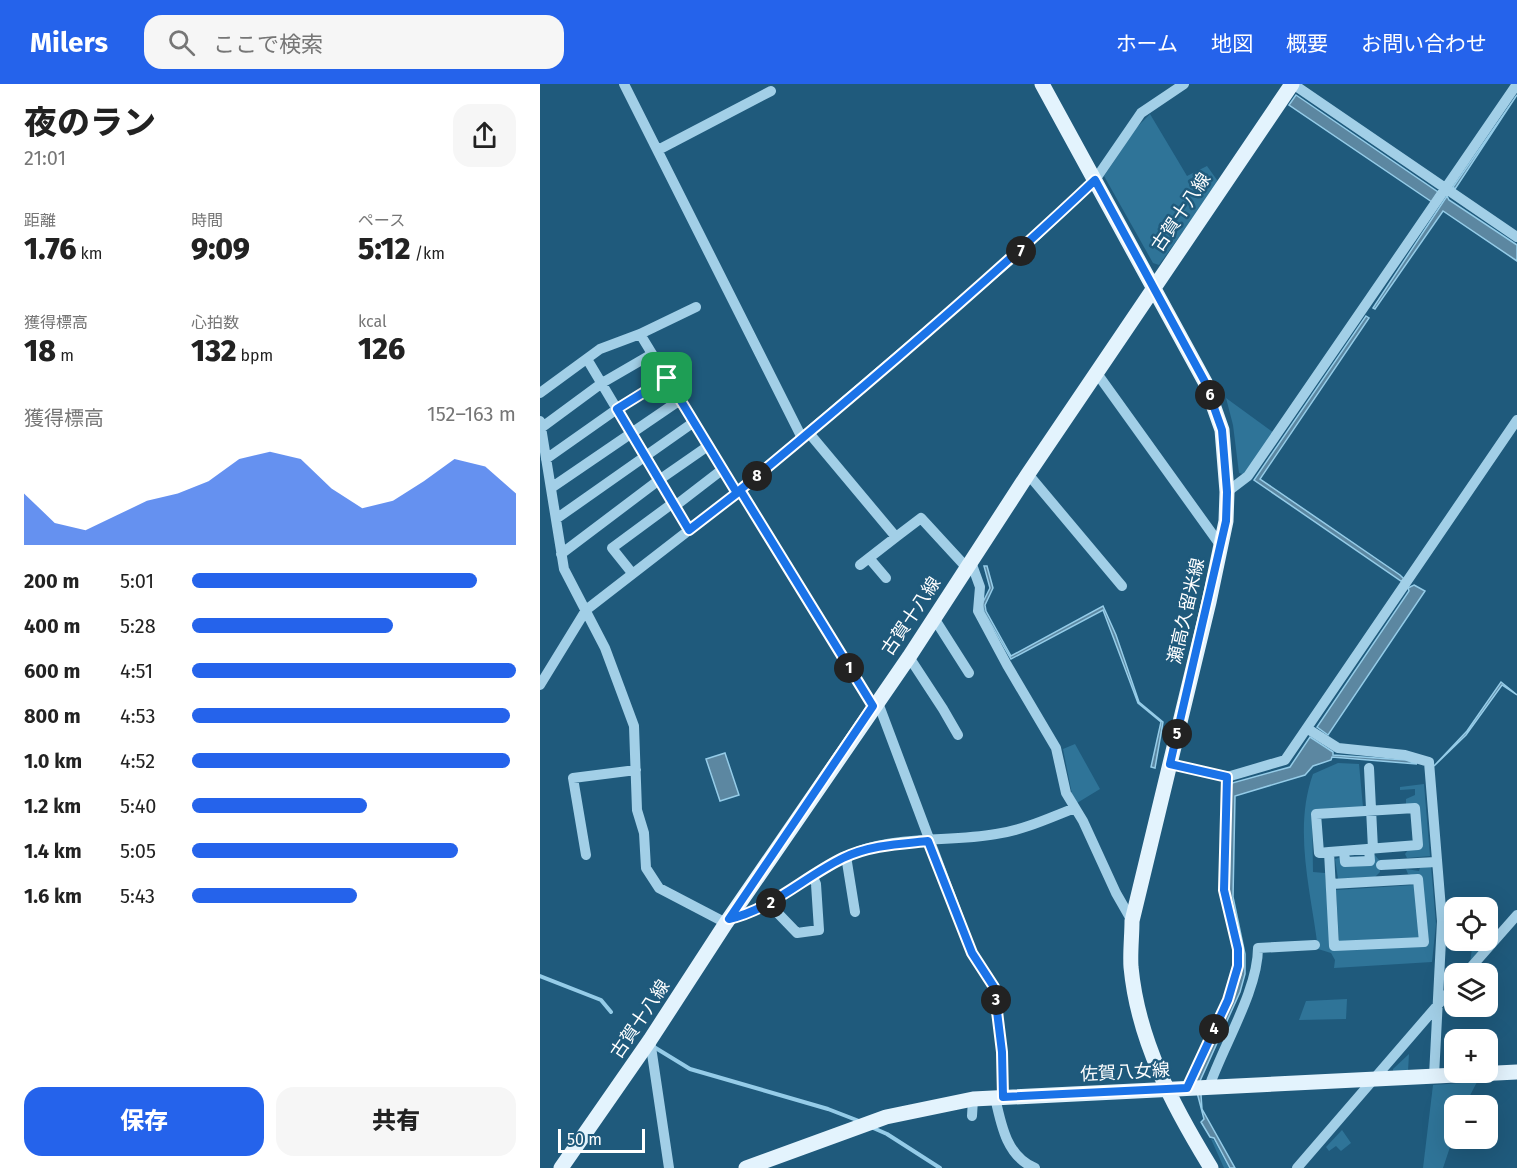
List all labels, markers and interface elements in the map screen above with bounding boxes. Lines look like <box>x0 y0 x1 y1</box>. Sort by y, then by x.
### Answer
search box <box>144 15 564 69</box>
text: Milers <box>30 26 108 59</box>
icon: search <box>165 26 198 59</box>
text: ここで検索 <box>213 31 323 58</box>
text: ホーム <box>1116 31 1178 57</box>
text: 地図 <box>1211 31 1253 57</box>
text: 概要 <box>1286 31 1328 57</box>
text: お問い合わせ <box>1361 31 1487 57</box>
text: 夜のラン <box>24 103 156 143</box>
button: share <box>453 104 516 167</box>
text: 21:01 <box>24 146 66 170</box>
street label: 古賀十八線 <box>1147 169 1215 255</box>
text: 距離 <box>24 211 56 230</box>
text: 時間 <box>191 211 223 230</box>
text: ペース <box>358 211 405 230</box>
text: 1.76 <box>24 231 76 267</box>
text: 9:09 <box>191 231 250 267</box>
text: 5:12 <box>358 231 411 267</box>
pin: 7 <box>1006 236 1036 266</box>
text: 7 <box>1017 241 1025 260</box>
text: km <box>76 244 102 263</box>
text: /km <box>411 244 445 263</box>
text: kcal <box>358 312 387 331</box>
text: 獲得標高 <box>24 313 88 332</box>
text: 心拍数 <box>191 313 239 332</box>
text: 126 <box>358 331 405 367</box>
text: 18 <box>24 333 56 369</box>
text: 132 <box>191 333 236 369</box>
text: m <box>56 346 74 365</box>
text: bpm <box>236 346 273 365</box>
pin <box>641 352 692 403</box>
icon: arrive <box>650 361 683 394</box>
pin: 6 <box>1195 380 1225 410</box>
text: 6 <box>1205 385 1215 404</box>
text: 152–163 m <box>427 402 516 426</box>
text: 獲得標高 <box>24 406 104 430</box>
pin: 8 <box>742 461 772 491</box>
text: 8 <box>752 466 762 485</box>
street label: 瀬高久留米線 <box>1163 556 1209 666</box>
text: 200 m <box>24 569 79 593</box>
text: 5:01 <box>120 569 154 593</box>
street label: 古賀十八線 <box>877 573 945 659</box>
text: 400 m <box>24 614 80 638</box>
text: 5:28 <box>120 614 156 638</box>
pin: 1 <box>834 653 864 683</box>
text: 1 <box>845 658 853 677</box>
text: 600 m <box>24 659 80 683</box>
text: 4:51 <box>120 659 153 683</box>
text: 800 m <box>24 704 81 728</box>
text: 4:53 <box>120 704 155 728</box>
pin: 5 <box>1162 719 1192 749</box>
text: 5 <box>1173 724 1181 743</box>
text: 1.0 km <box>24 749 82 773</box>
text: 4:52 <box>120 749 155 773</box>
text: 1.2 km <box>24 794 81 818</box>
text: 5:40 <box>120 794 157 818</box>
text: 1.4 km <box>24 839 82 863</box>
text: 5:05 <box>120 839 156 863</box>
text: 1.6 km <box>24 884 82 908</box>
text: 5:43 <box>120 884 155 908</box>
pin: 2 <box>756 888 786 918</box>
text: 2 <box>767 893 775 912</box>
map controls <box>1444 897 1498 1149</box>
button: locate <box>1444 897 1498 951</box>
button: layers <box>1444 963 1498 1017</box>
street label: 古賀十八線 <box>606 976 674 1062</box>
pin: 3 <box>981 985 1011 1015</box>
text: 3 <box>992 990 1000 1009</box>
pin: 4 <box>1199 1014 1229 1044</box>
text: 4 <box>1209 1019 1219 1038</box>
button: + <box>1444 1029 1498 1083</box>
street label: 佐賀八女線 <box>1079 1059 1171 1085</box>
button: 保存 <box>24 1087 264 1156</box>
button: 共有 <box>276 1087 516 1156</box>
button: − <box>1444 1095 1498 1149</box>
scale bar <box>558 1126 645 1154</box>
text: 50 m <box>567 1130 602 1149</box>

